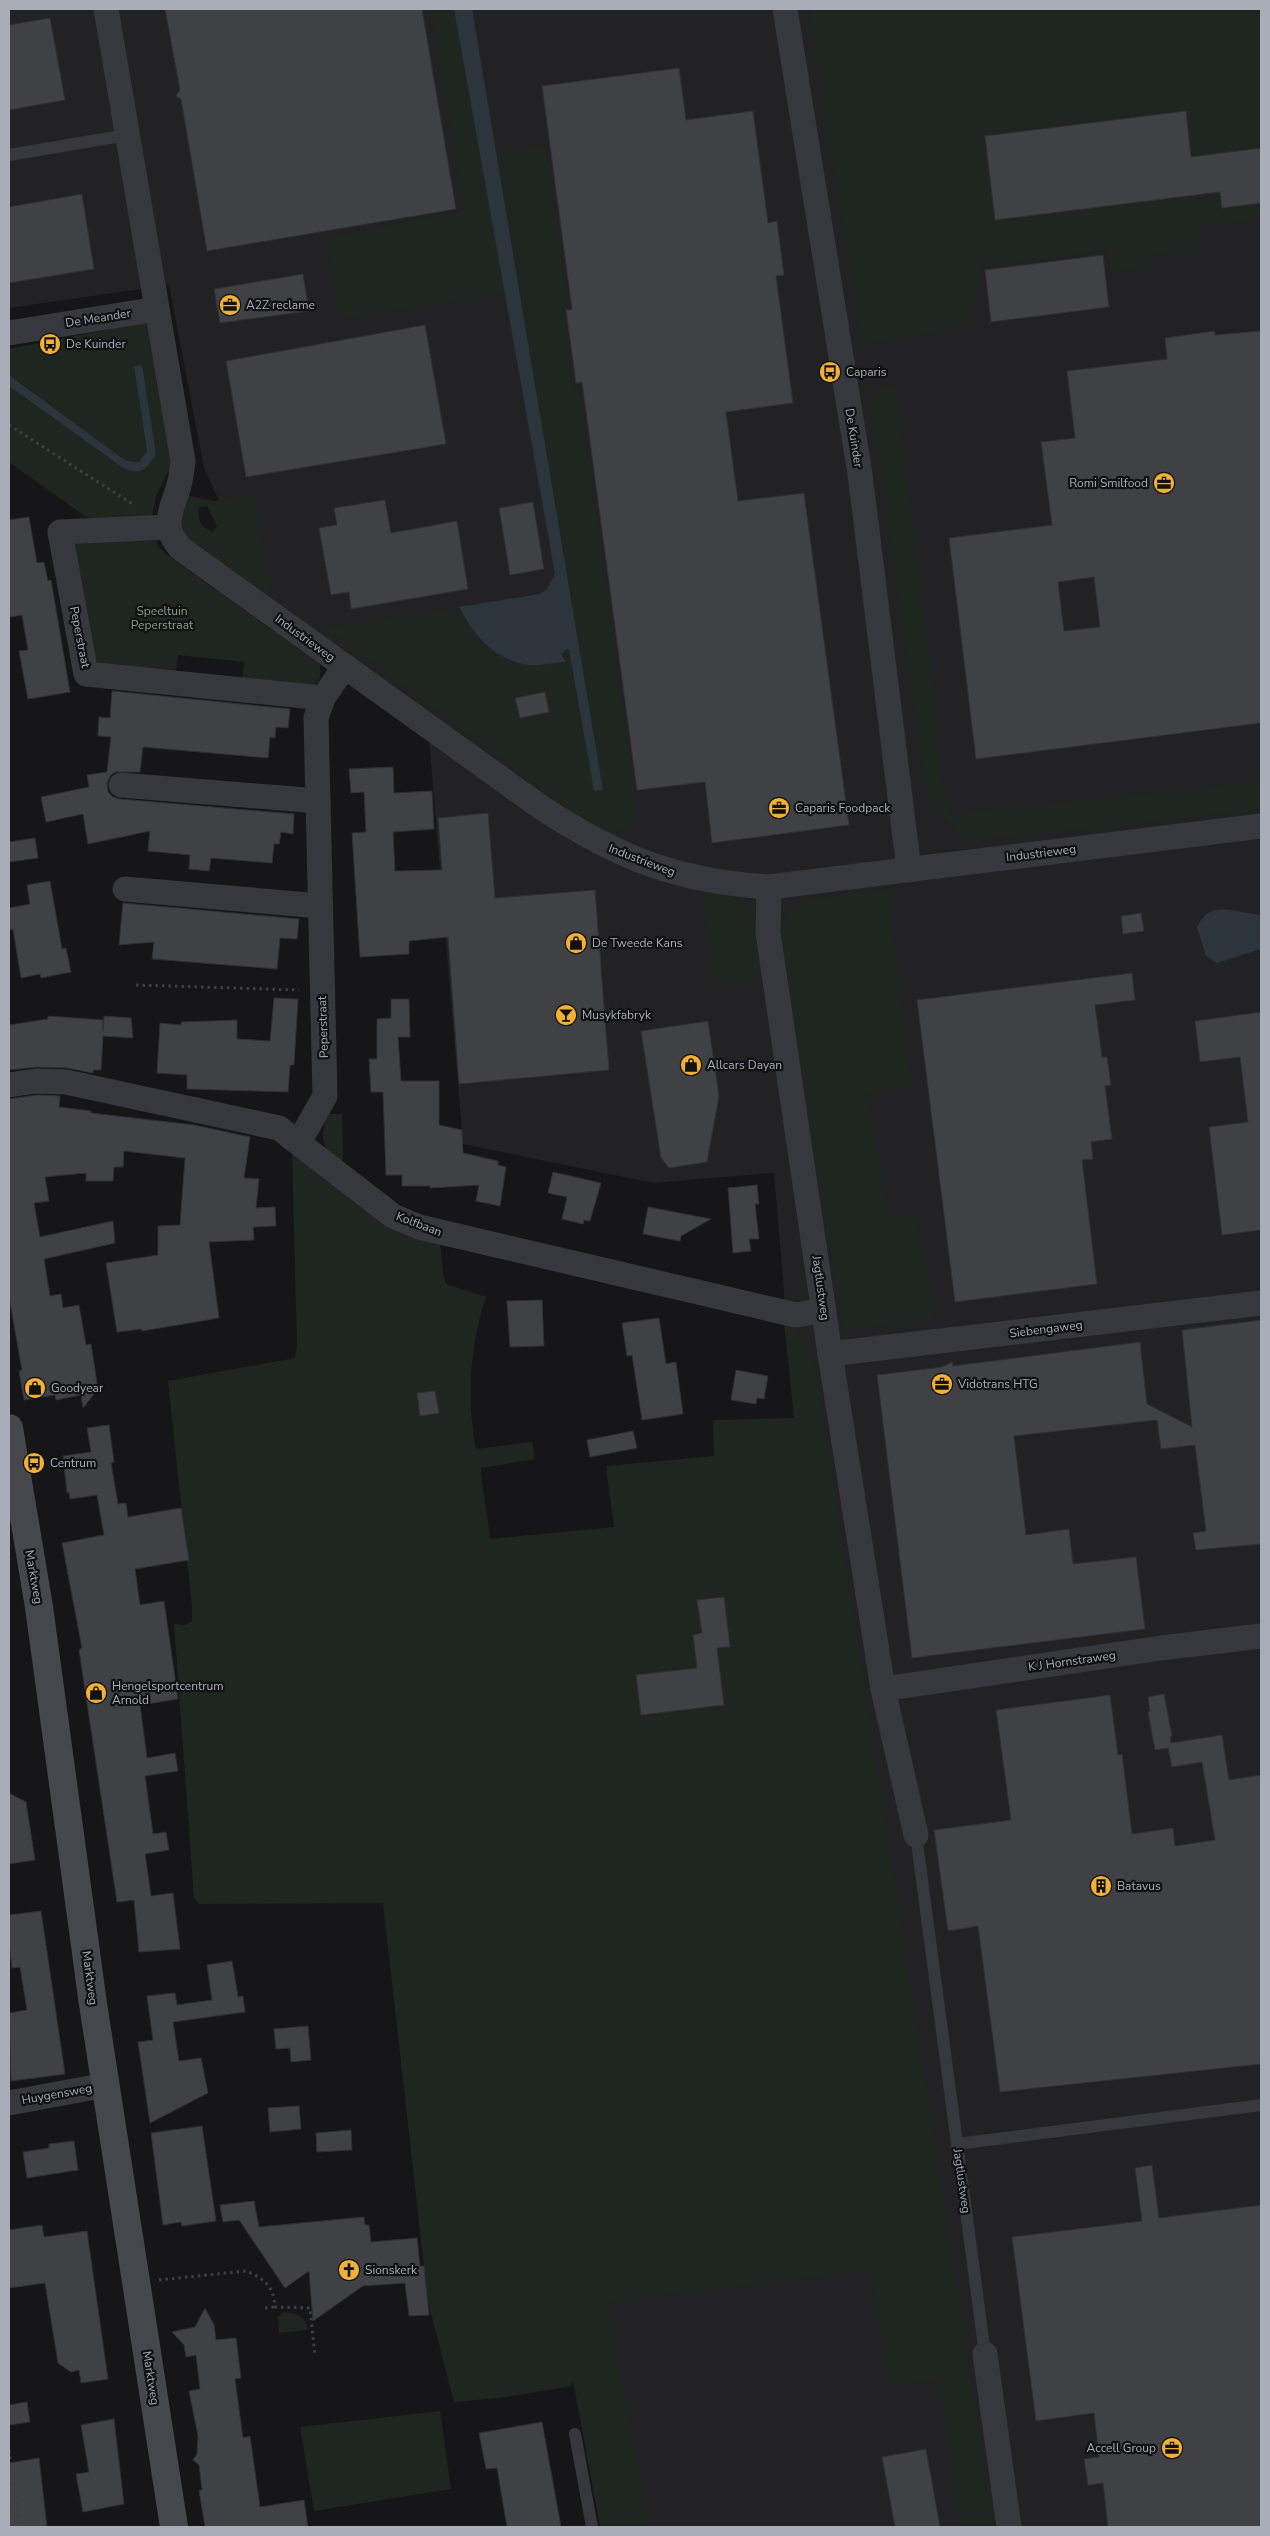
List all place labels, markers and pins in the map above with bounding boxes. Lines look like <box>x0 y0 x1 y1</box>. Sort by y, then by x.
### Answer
office icon: A2Z reclame <box>218 293 242 317</box>
place label: A2Z reclame <box>246 297 315 313</box>
bus stop icon: De Kuinder <box>38 332 62 356</box>
place label: De Kuinder <box>66 336 126 352</box>
bus stop icon: Caparis <box>818 360 842 384</box>
place label: Caparis <box>846 364 887 380</box>
office icon: Romi Smilfood <box>1152 471 1176 495</box>
place label: Romi Smilfood <box>1069 475 1148 491</box>
office icon: Caparis Foodpack <box>767 796 791 820</box>
place label: Caparis Foodpack <box>795 800 891 816</box>
shop icon: De Tweede Kans <box>564 931 588 955</box>
place label: De Tweede Kans <box>592 935 683 951</box>
bar icon: Musykfabryk <box>554 1003 578 1027</box>
place label: Musykfabryk <box>582 1007 652 1023</box>
shop icon: Allcars Dayan <box>679 1053 703 1077</box>
place label: Allcars Dayan <box>707 1057 782 1073</box>
office icon: Vidotrans HTG <box>930 1372 954 1396</box>
shop icon: Goodyear <box>23 1376 47 1400</box>
place label: Vidotrans HTG <box>957 1376 1038 1392</box>
place label: Goodyear <box>51 1380 104 1396</box>
bus stop icon: Centrum <box>22 1451 46 1475</box>
place label: Centrum <box>50 1455 96 1471</box>
place label: Hengelsportcentrum Arnold <box>112 1678 224 1708</box>
shop icon: Hengelsportcentrum Arnold <box>84 1681 108 1705</box>
building icon: Batavus <box>1089 1874 1113 1898</box>
place label: Batavus <box>1117 1878 1161 1894</box>
church icon: Sionskerk <box>337 2258 361 2282</box>
place label: Sionskerk <box>365 2262 418 2278</box>
office icon: Accell Group <box>1160 2436 1184 2460</box>
place label: Accell Group <box>1087 2440 1156 2456</box>

